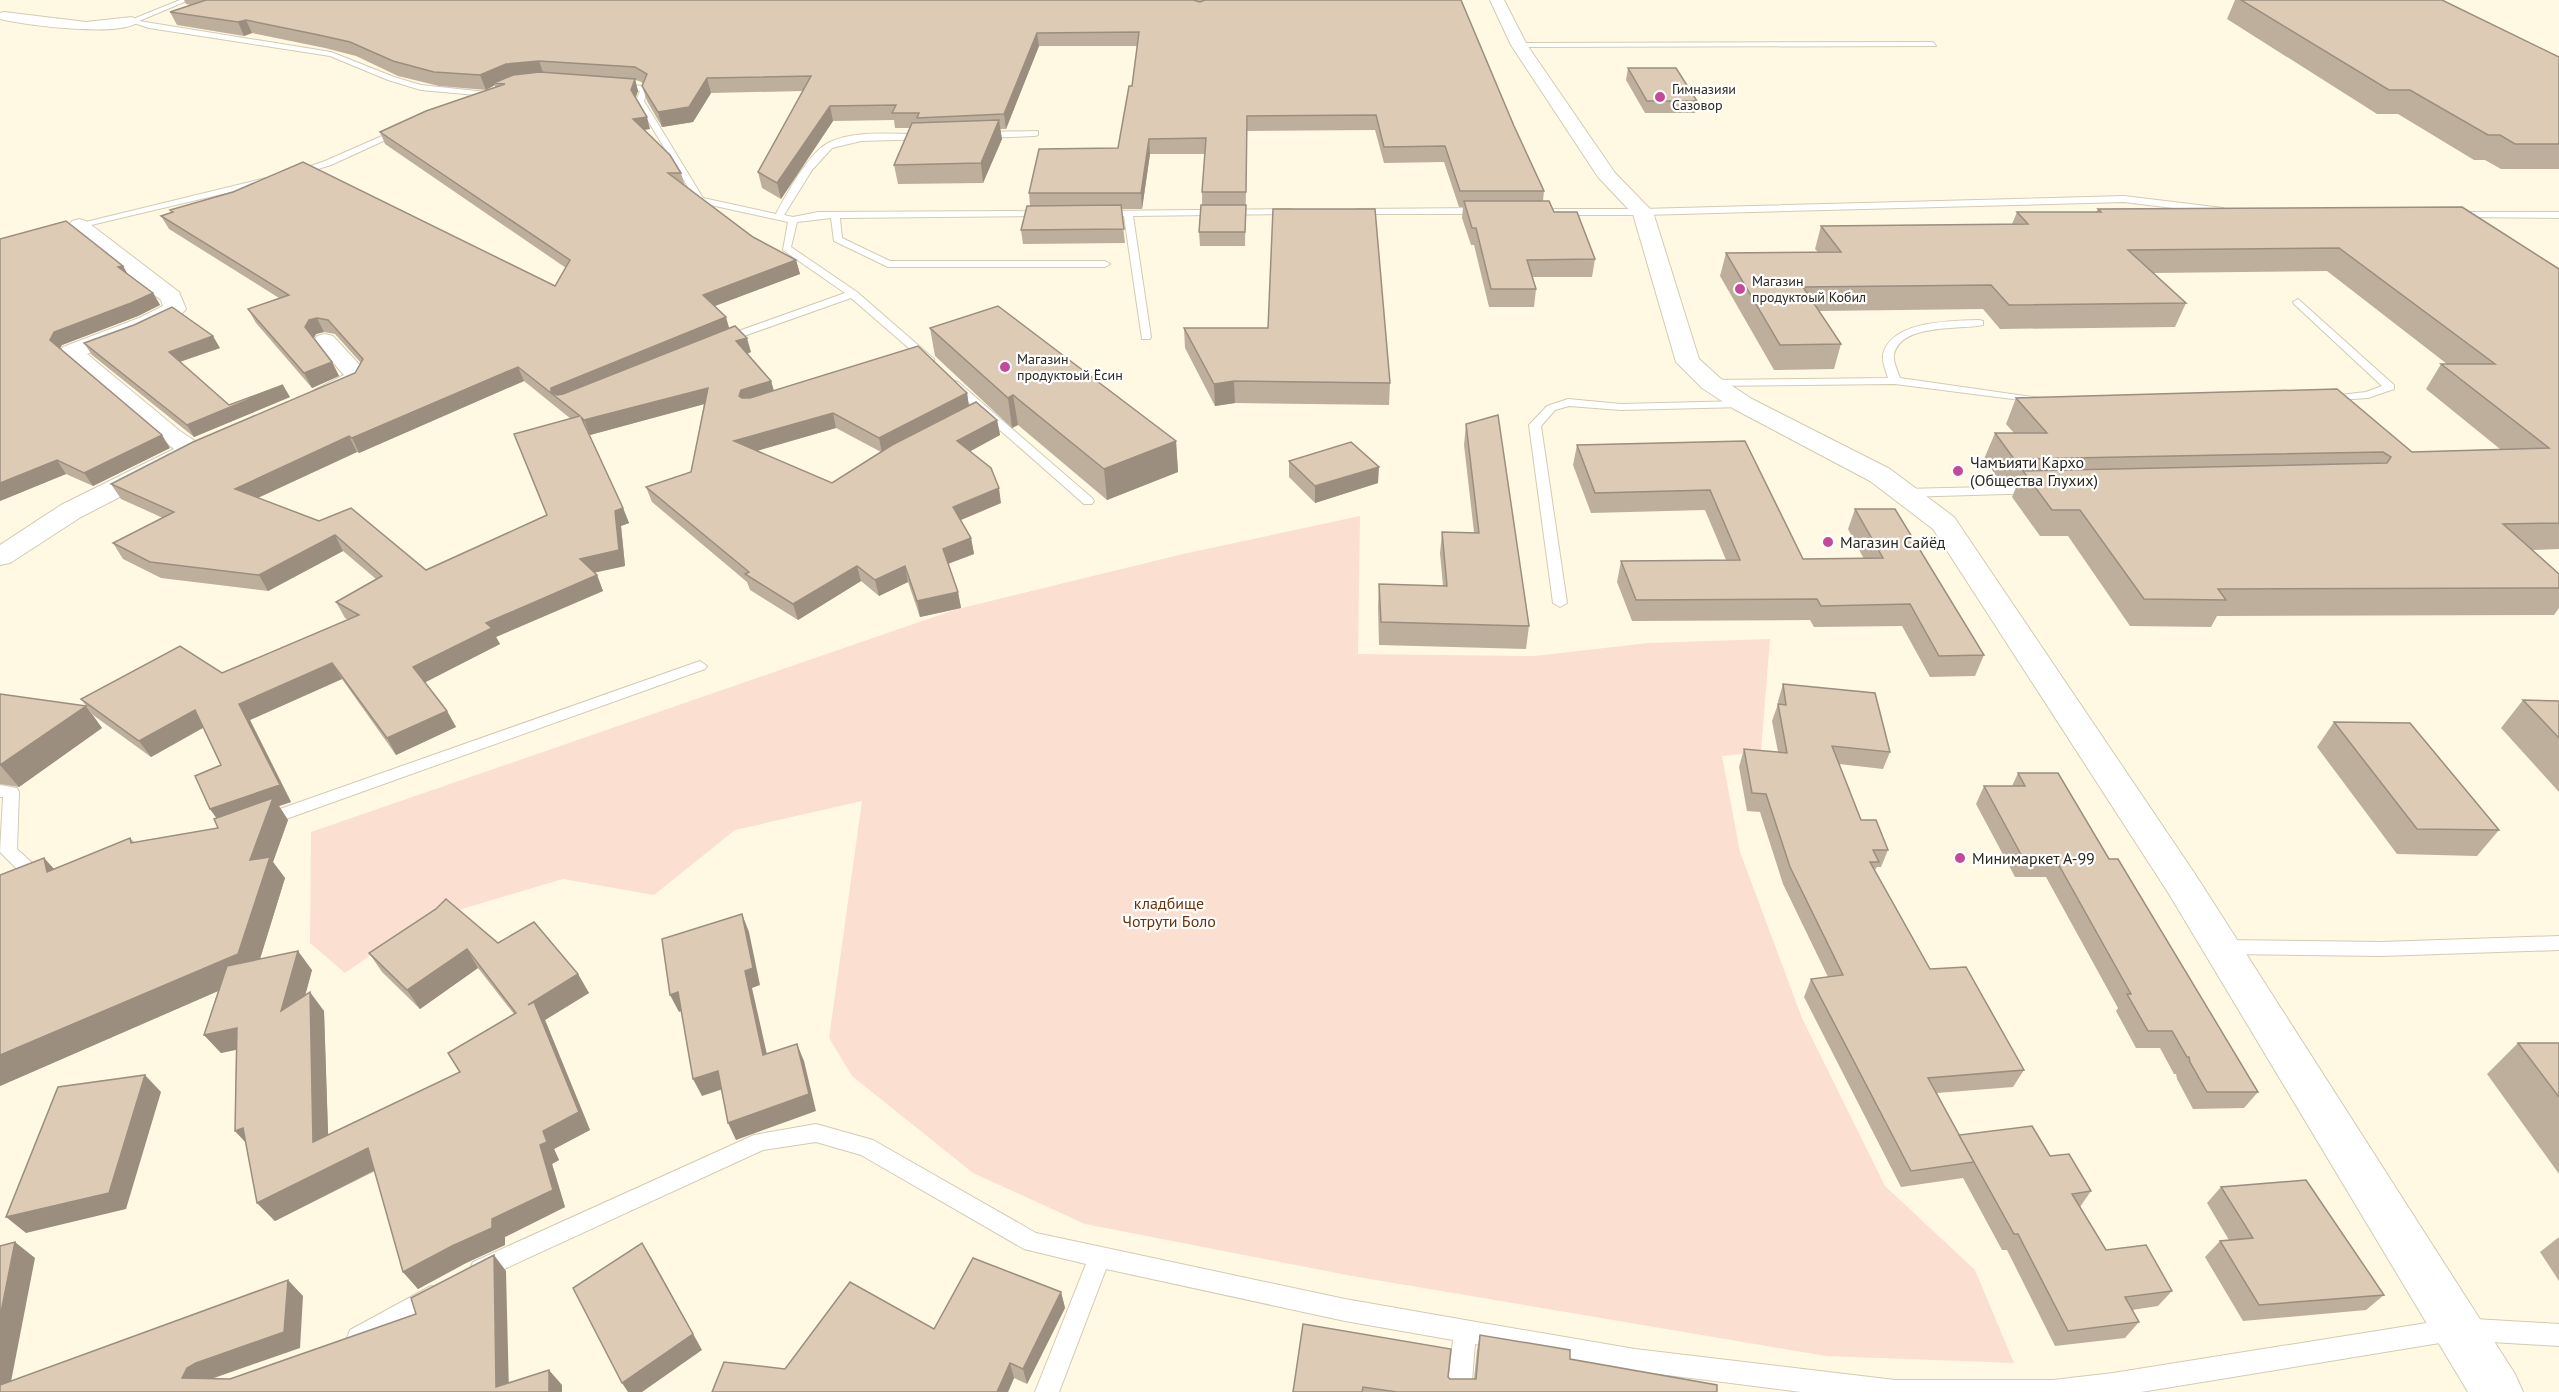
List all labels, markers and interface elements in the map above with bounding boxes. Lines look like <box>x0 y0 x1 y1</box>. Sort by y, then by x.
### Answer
place label: Гимназияи Сазовор <box>1672 80 1736 114</box>
marker: Гимназияи Сазовор <box>1653 90 1667 104</box>
place label: Магазин продуктоый Кобил <box>1752 272 1866 306</box>
marker: Магазин продуктоый Кобил <box>1733 282 1747 296</box>
place label: Магазин продуктоый Ёсин <box>1017 350 1123 384</box>
marker: Магазин продуктоый Ёсин <box>998 360 1012 374</box>
place label: Чамъияти Кархо (Общества Глухих) <box>1970 452 2098 490</box>
marker: Чамъияти Кархо (Общества Глухих) <box>1951 464 1965 478</box>
place label: Магазин Сайёд <box>1840 532 1946 552</box>
marker: Магазин Сайёд <box>1821 535 1835 549</box>
place label: Минимаркет А-99 <box>1972 848 2095 868</box>
marker: Минимаркет А-99 <box>1953 851 1967 865</box>
park label: кладбище Чотрути Боло <box>1122 893 1216 931</box>

